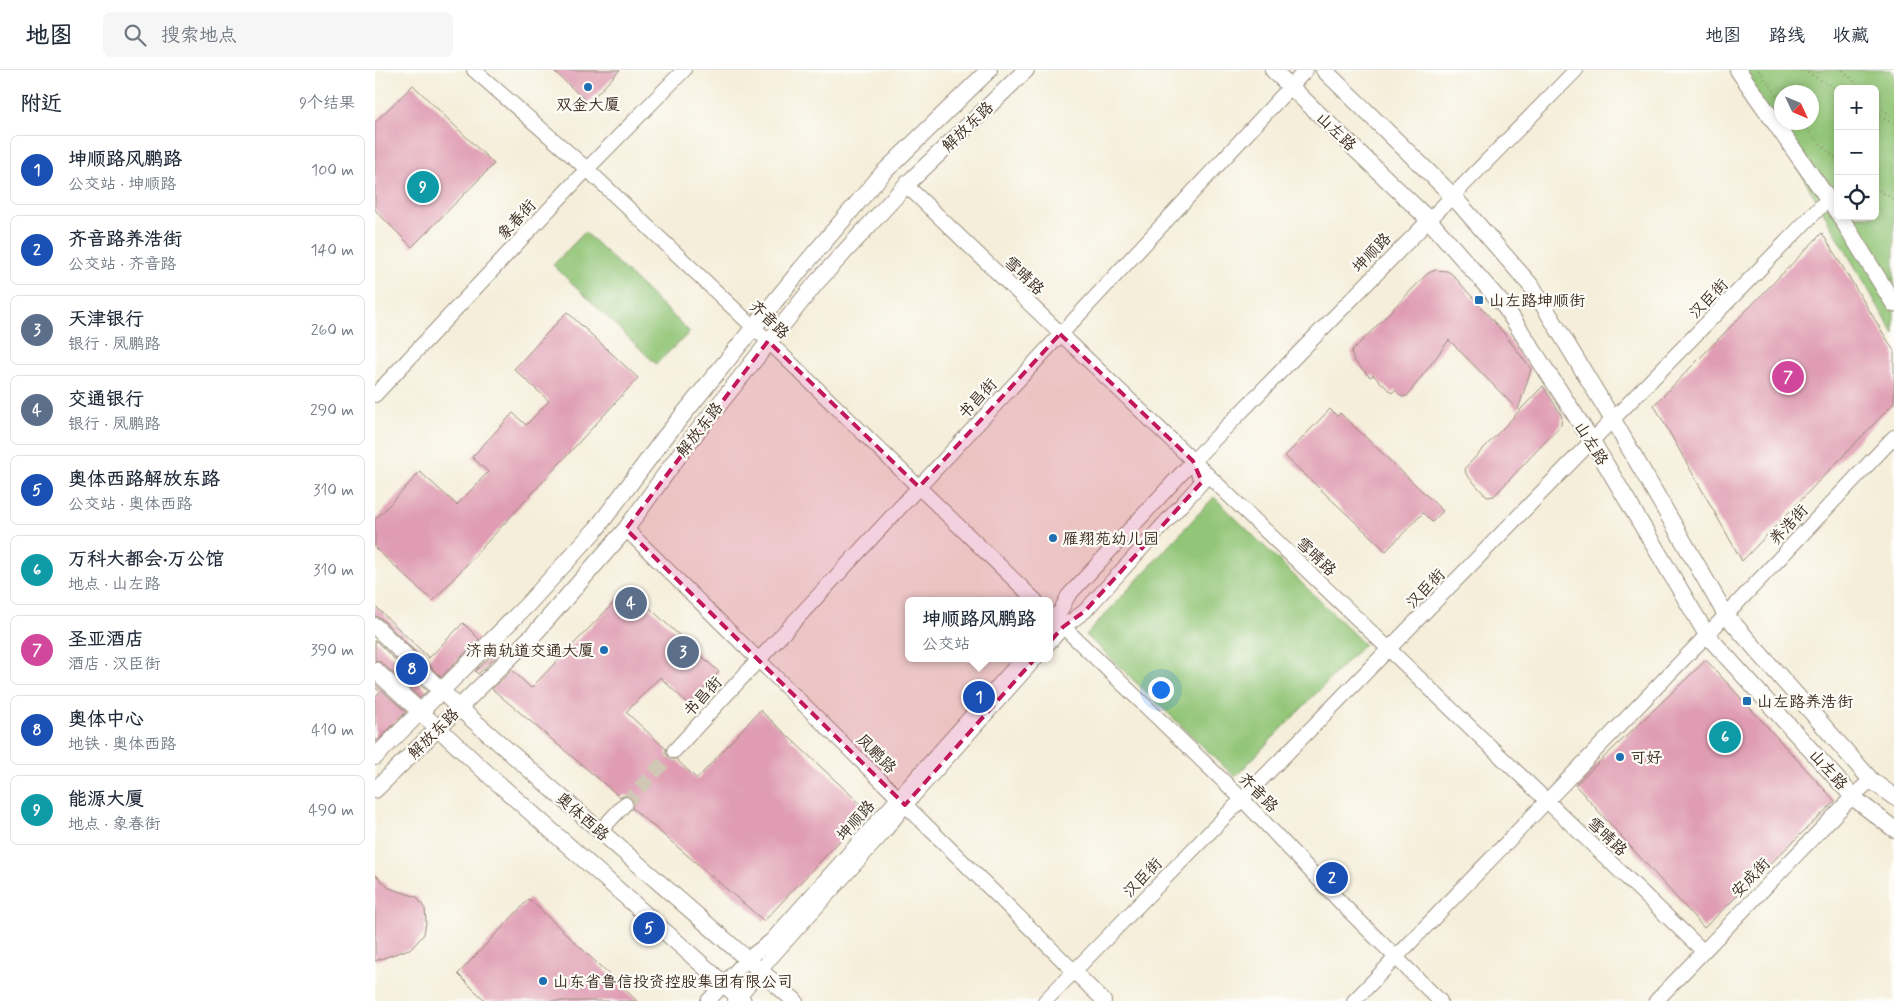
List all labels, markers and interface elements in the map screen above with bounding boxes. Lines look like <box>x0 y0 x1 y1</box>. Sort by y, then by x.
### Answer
search box <box>103 12 453 57</box>
text: 地图 <box>25 21 73 52</box>
icon: search <box>121 21 149 49</box>
text: 搜索地点 <box>161 23 237 48</box>
text: 地图 <box>1705 24 1741 48</box>
text: 路线 <box>1769 24 1805 48</box>
text: 收藏 <box>1833 24 1869 48</box>
marker: 双金大厦 <box>582 81 594 93</box>
north arrow <box>1774 85 1819 130</box>
map controls <box>1834 85 1879 220</box>
button: + <box>1834 85 1879 130</box>
text: 附近 <box>20 90 62 118</box>
text: 9个结果 <box>299 93 355 114</box>
place label: 双金大厦 <box>556 95 620 116</box>
street label: 解放东路 <box>938 97 998 157</box>
street label: 山左路 <box>1311 108 1361 156</box>
button: − <box>1834 130 1879 175</box>
text: 坤顺路风鹏路 <box>68 147 182 172</box>
text: 1 <box>33 160 41 181</box>
text: 100 m <box>311 160 354 181</box>
pin: 9 <box>407 168 439 206</box>
text: 公交站 · 坤顺路 <box>68 174 176 195</box>
button: locate <box>1834 175 1879 220</box>
street label: 象春街 <box>493 195 541 245</box>
text: 齐音路养浩街 <box>68 227 182 252</box>
street label: 坤顺路 <box>1348 228 1396 278</box>
text: 2 <box>33 240 41 261</box>
text: 140 m <box>310 240 354 261</box>
street label: 雪晴路 <box>999 252 1049 300</box>
text: 公交站 · 齐音路 <box>68 254 176 275</box>
street label: 汉臣街 <box>1685 274 1733 324</box>
place label: 山左路坤顺街 <box>1489 291 1585 312</box>
marker: 山左路坤顺街 <box>1473 294 1485 306</box>
street label: 齐音路 <box>744 296 794 344</box>
text: 天津银行 <box>68 307 144 332</box>
text: 3 <box>33 320 41 341</box>
text: 260 m <box>311 320 354 341</box>
text: 银行 · 凤鹏路 <box>68 334 160 355</box>
pin: 7 <box>1772 358 1804 396</box>
street label: 书昌街 <box>954 374 1002 424</box>
text: 交通银行 <box>68 387 144 412</box>
street label: 解放东路 <box>672 398 728 462</box>
text: 4 <box>32 400 42 421</box>
text: 290 m <box>310 400 354 421</box>
text: 银行 · 凤鹏路 <box>68 414 160 435</box>
street label: 山左路 <box>1569 418 1612 470</box>
text: 奥体西路解放东路 <box>68 467 220 492</box>
text: 5 <box>32 480 42 501</box>
text: 310 m <box>313 480 354 501</box>
text: 公交站 · 奥体西路 <box>68 494 192 515</box>
street label: 养浩街 <box>1765 500 1813 550</box>
place label: 雁翔苑幼儿园 <box>1063 529 1159 550</box>
marker: 雁翔苑幼儿园 <box>1047 532 1059 544</box>
street label: 雪晴路 <box>1291 533 1341 581</box>
text: 万科大都会·万公馆 <box>68 547 224 572</box>
text: 6 <box>33 560 41 581</box>
text: 310 m <box>313 560 354 581</box>
street label: 汉臣街 <box>1402 564 1450 614</box>
text: 地点 · 山左路 <box>68 574 160 595</box>
pin: 4 <box>615 584 647 622</box>
popup <box>905 597 1053 662</box>
text: 坤顺路风鹏路 <box>922 607 1036 632</box>
text: 圣亚酒店 <box>68 627 144 652</box>
pin: 3 <box>667 633 699 671</box>
text: 公交站 <box>922 634 970 655</box>
text: 7 <box>32 640 42 661</box>
text: 390 m <box>311 640 354 661</box>
place label: 济南轨道交通大厦 <box>466 641 594 662</box>
marker: 济南轨道交通大厦 <box>598 644 610 656</box>
pin: 8 <box>396 650 428 688</box>
text: 酒店 · 汉臣街 <box>68 654 160 675</box>
street label: 书昌街 <box>679 672 727 722</box>
your location <box>1148 677 1174 703</box>
pin: 1 <box>963 678 995 716</box>
place label: 山左路养浩街 <box>1757 692 1853 713</box>
marker: 山左路养浩街 <box>1741 695 1753 707</box>
street label: 解放东路 <box>404 704 464 764</box>
text: 奥体中心 <box>68 707 144 732</box>
pin: 6 <box>1709 718 1741 756</box>
text: 8 <box>32 720 42 741</box>
text: 410 m <box>311 720 354 741</box>
street label: 凤鹏路 <box>852 730 900 778</box>
text: 地铁 · 奥体西路 <box>68 734 176 755</box>
street label: 山左路 <box>1804 745 1852 795</box>
place label: 可好 <box>1630 748 1662 769</box>
marker: 可好 <box>1614 751 1626 763</box>
street label: 齐音路 <box>1234 769 1282 817</box>
text: 能源大厦 <box>68 787 144 812</box>
street label: 奥体西路 <box>551 788 613 846</box>
street label: 坤顺路 <box>832 796 880 846</box>
text: 9 <box>33 800 41 821</box>
text: 490 m <box>308 800 354 821</box>
street label: 雪晴路 <box>1582 813 1632 861</box>
text: 地点 · 象春街 <box>68 814 160 835</box>
street label: 汉臣街 <box>1119 853 1167 903</box>
street label: 安成街 <box>1727 853 1775 903</box>
pin: 2 <box>1316 859 1348 897</box>
pin: 5 <box>633 909 665 947</box>
place label: 山东省鲁信投资控股集团有限公司 <box>553 972 793 993</box>
marker: 山东省鲁信投资控股集团有限公司 <box>537 975 549 987</box>

